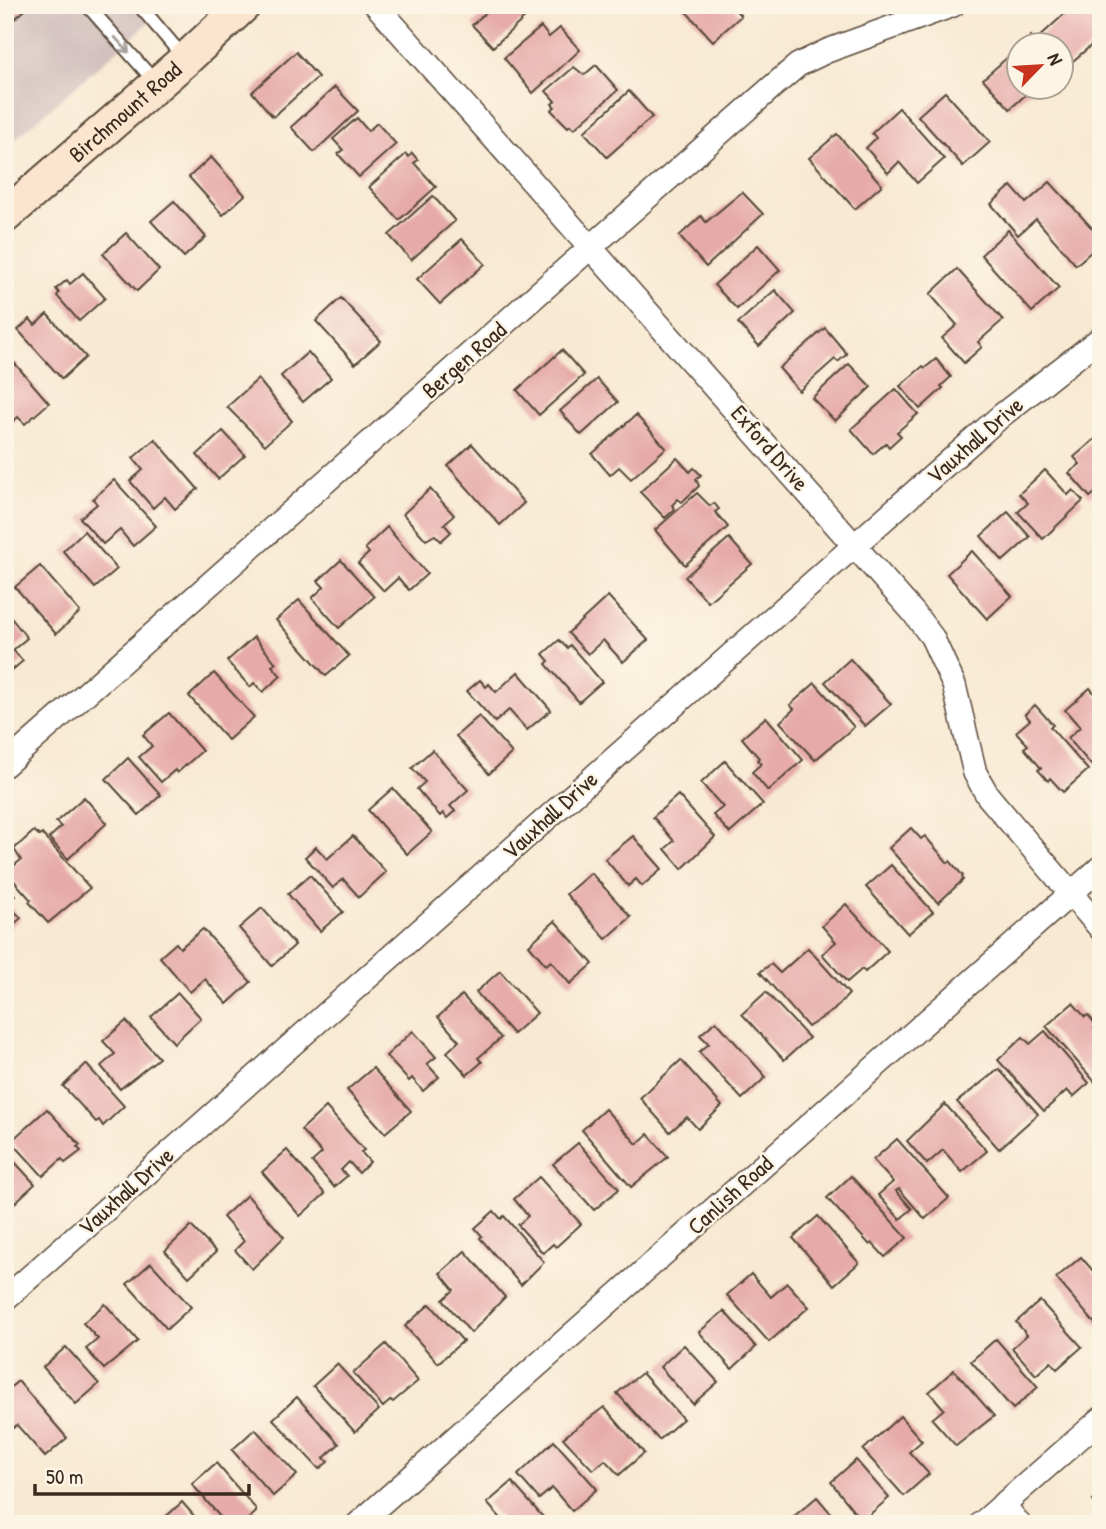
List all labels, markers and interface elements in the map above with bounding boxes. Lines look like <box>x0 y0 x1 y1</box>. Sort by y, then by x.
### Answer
north arrow <box>1004 32 1074 102</box>
one-way arrow <box>114 36 130 54</box>
text: N <box>1041 49 1069 69</box>
street label: Birchmount Road <box>62 54 188 169</box>
street label: Bergen Road <box>415 314 513 405</box>
street label: Vauxhall Drive <box>920 389 1030 490</box>
street label: Exford Drive <box>724 398 816 497</box>
street label: Vauxhall Drive <box>495 763 604 866</box>
street label: Vauxhall Drive <box>71 1139 180 1242</box>
street label: Canlish Road <box>680 1148 779 1241</box>
scale bar <box>35 1452 248 1496</box>
text: 50 m <box>46 1462 83 1491</box>

